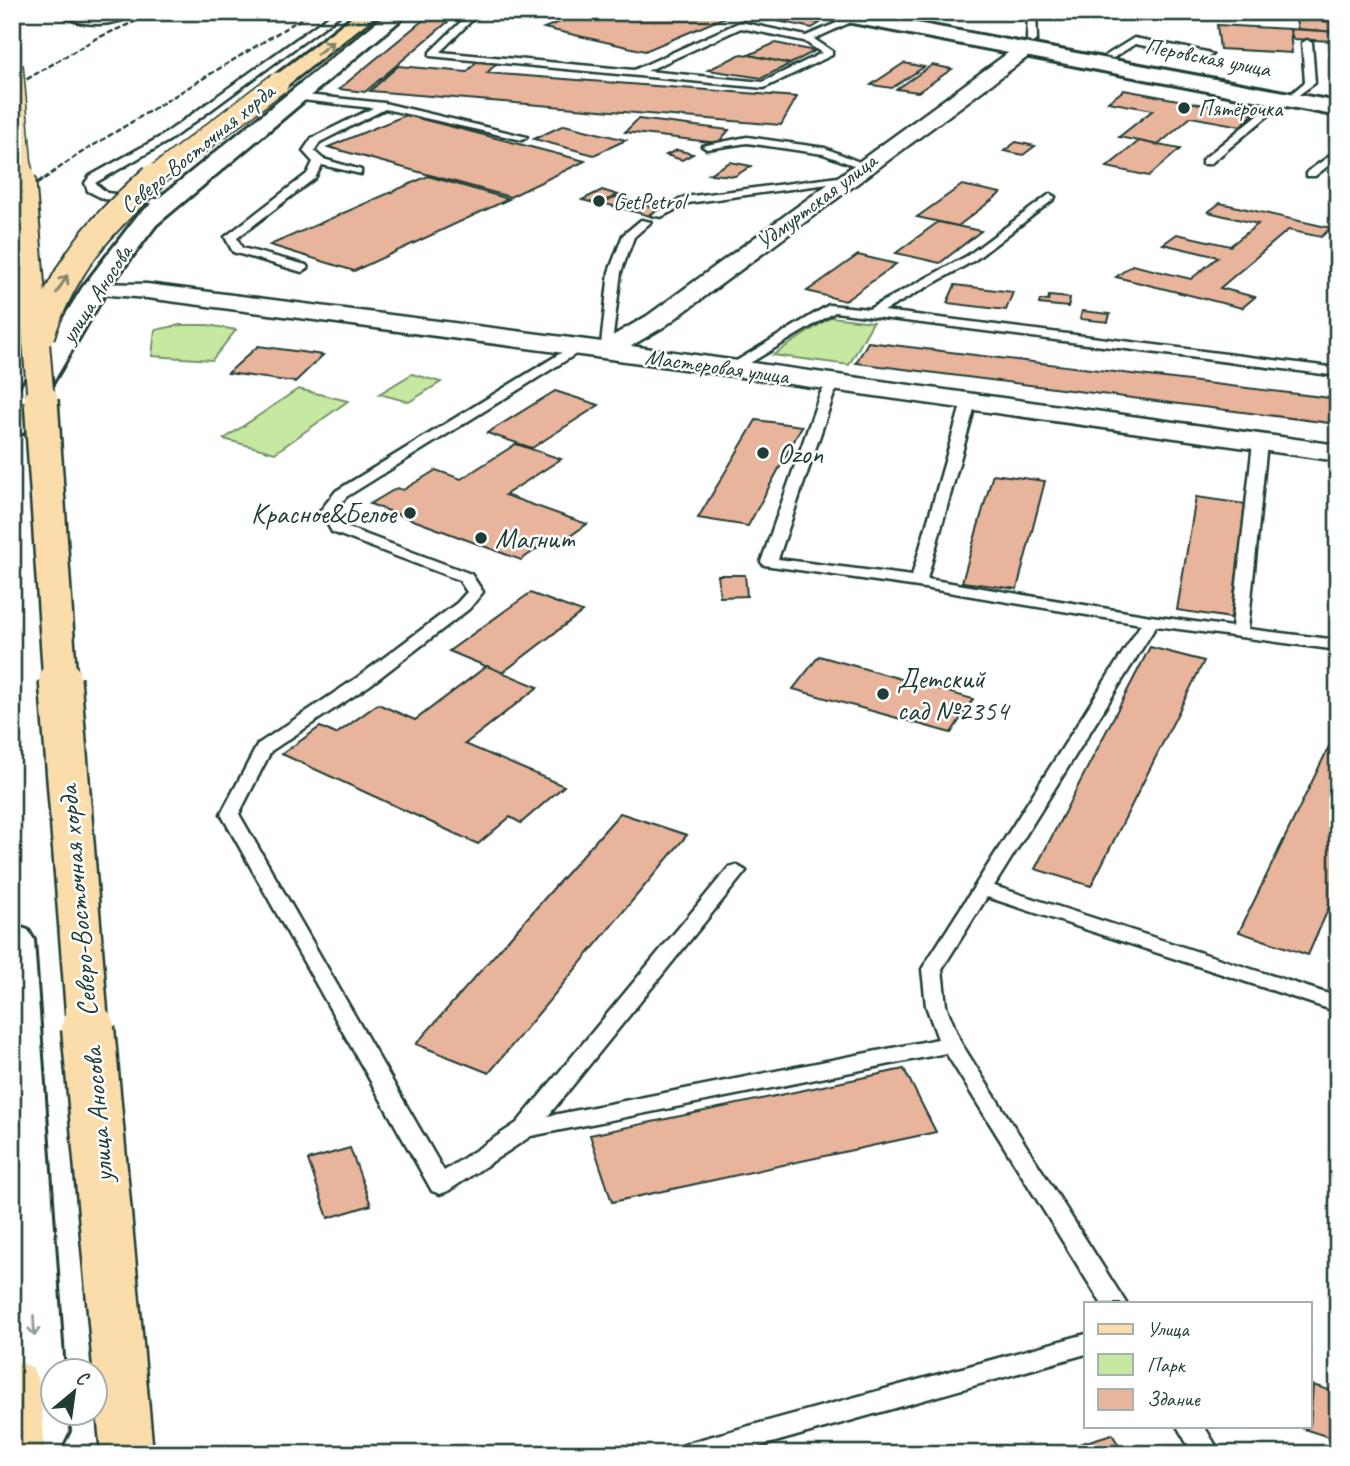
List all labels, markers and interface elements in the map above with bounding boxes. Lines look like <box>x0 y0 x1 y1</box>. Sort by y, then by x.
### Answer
street label: Перовская улица <box>1143 31 1275 84</box>
one-way arrow <box>315 41 334 56</box>
street label: Северо-Восточная хорда <box>114 76 282 220</box>
place label: Пятёрочка <box>1198 94 1284 123</box>
marker: Пятёрочка <box>1176 100 1192 116</box>
street label: Удмуртская улица <box>750 145 884 256</box>
place label: GetPetrol <box>613 187 689 216</box>
marker: GetPetrol <box>591 193 607 209</box>
street label: улица Аносова <box>53 238 140 351</box>
one-way arrow <box>55 274 69 294</box>
street label: Мастеровая улица <box>643 342 792 391</box>
place label: Ozon <box>777 436 823 471</box>
marker: Ozon <box>755 445 771 461</box>
place label: Красное&Белое <box>251 496 398 531</box>
marker: Красное&Белое <box>402 505 418 521</box>
place label: Магнит <box>495 521 576 556</box>
marker: Магнит <box>473 530 489 546</box>
place label: Детский сад №2354 <box>897 661 1011 728</box>
marker: Детский сад №2354 <box>875 686 891 702</box>
street label: Северо-Восточная хорда <box>50 781 105 1018</box>
street label: улица Аносова <box>74 1043 121 1186</box>
legend <box>1084 1302 1312 1428</box>
one-way arrow <box>28 1314 41 1337</box>
text: Улица <box>1147 1316 1190 1342</box>
text: Парк <box>1147 1352 1187 1378</box>
north arrow <box>38 1358 108 1428</box>
text: С <box>72 1365 94 1392</box>
text: Здание <box>1147 1386 1201 1412</box>

